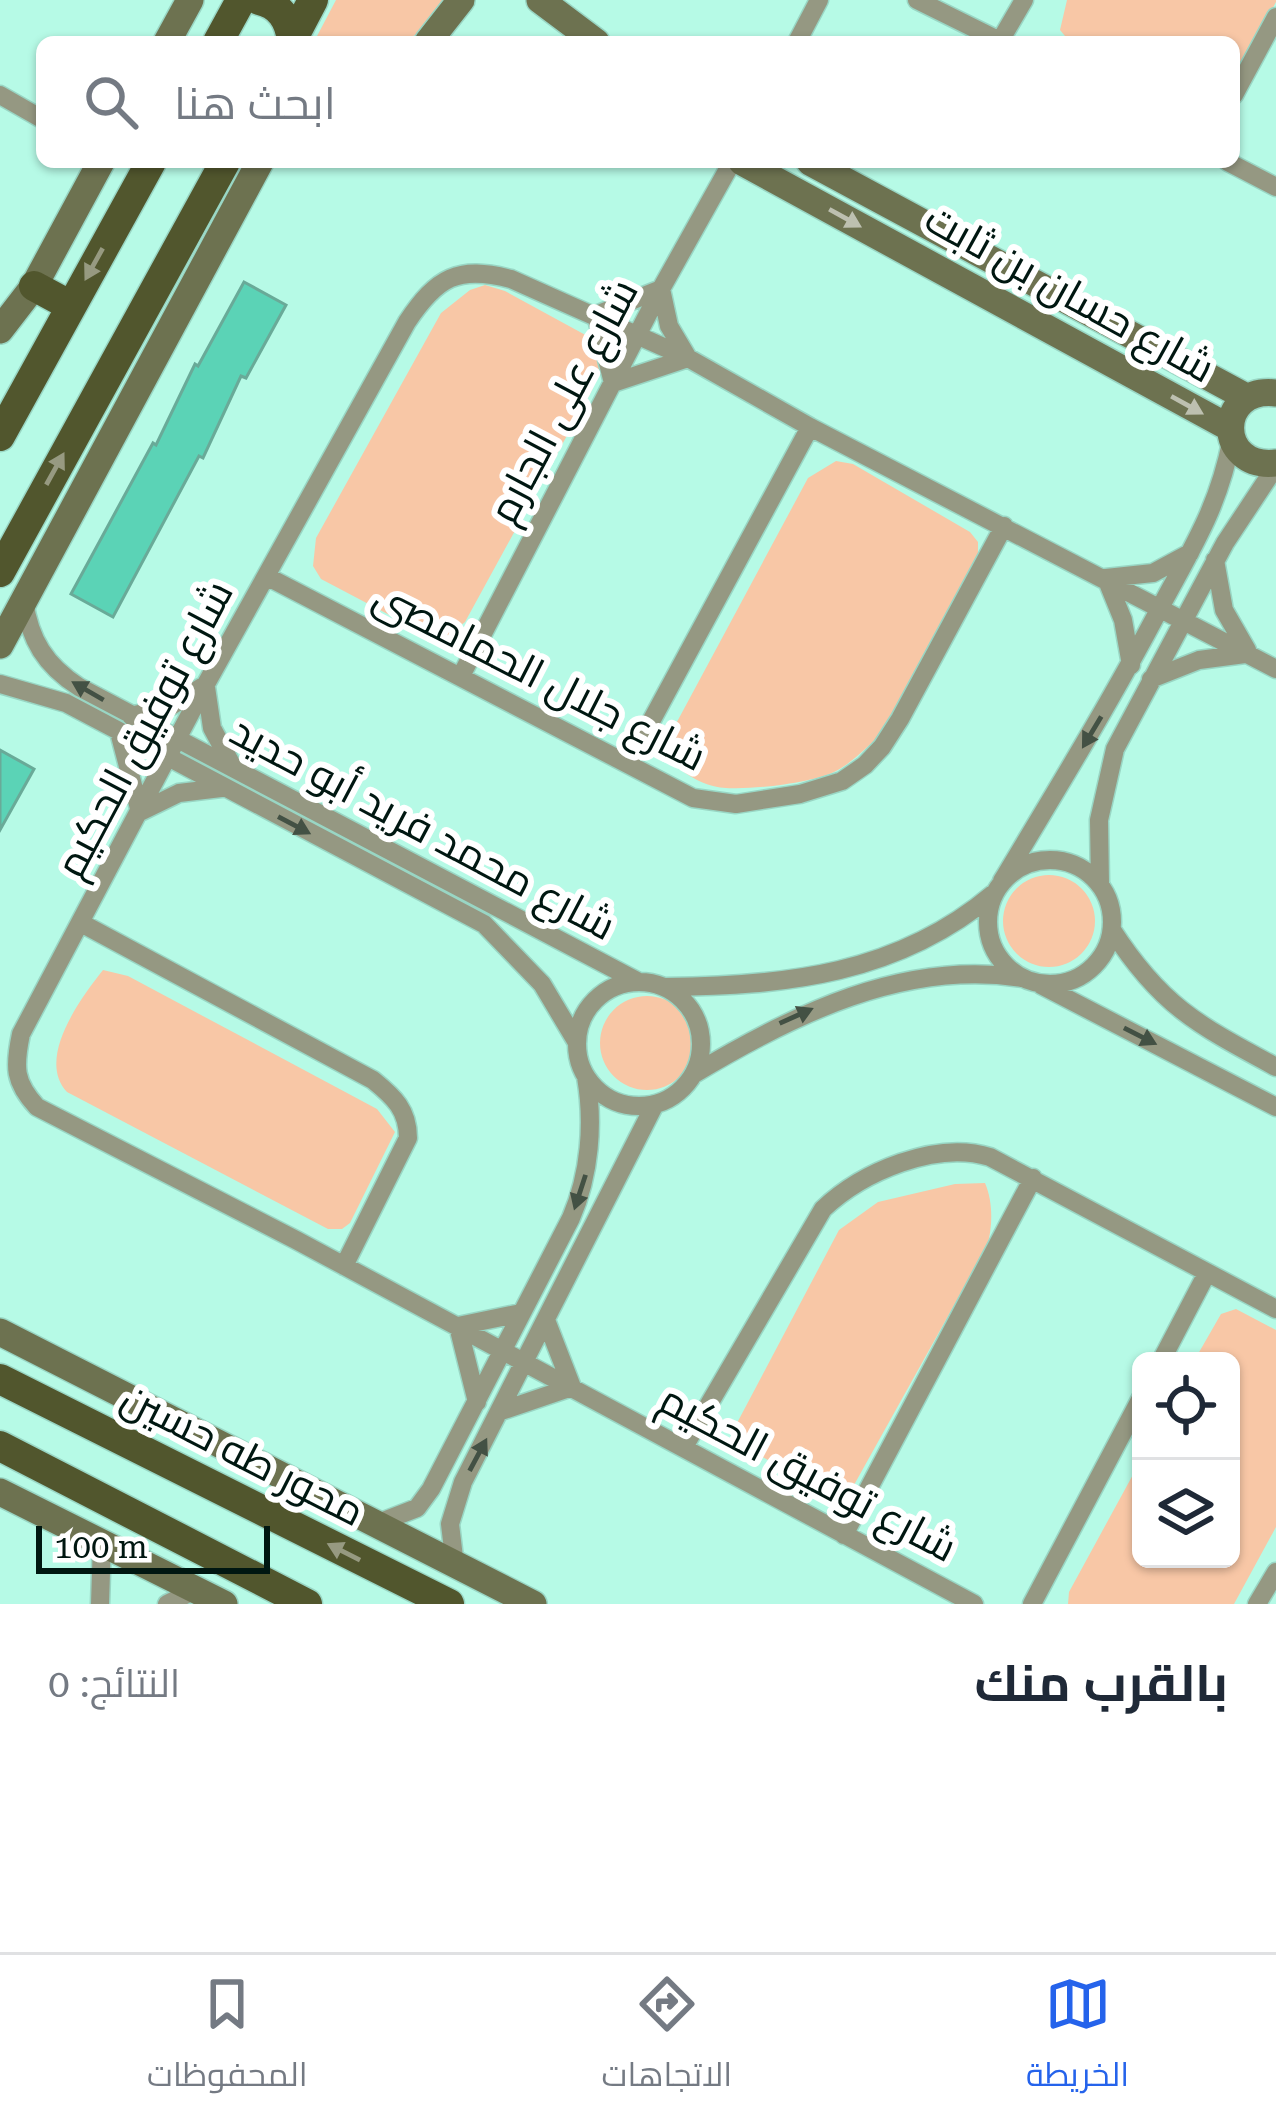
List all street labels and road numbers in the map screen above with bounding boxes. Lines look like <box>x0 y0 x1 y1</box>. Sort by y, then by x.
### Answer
street label: شارع حسان بن ثابت <box>916 193 1223 395</box>
street label: شارع على الجارم <box>478 270 651 533</box>
street label: شارع جلال الحمامصى <box>364 571 714 784</box>
street label: شارع توفيق الحكيم <box>45 572 246 888</box>
street label: شارع محمد فريد أبو حديد <box>221 704 625 953</box>
street label: محور طه حسين <box>114 1372 372 1536</box>
street label: شارع توفيق الحكيم <box>649 1374 965 1575</box>

